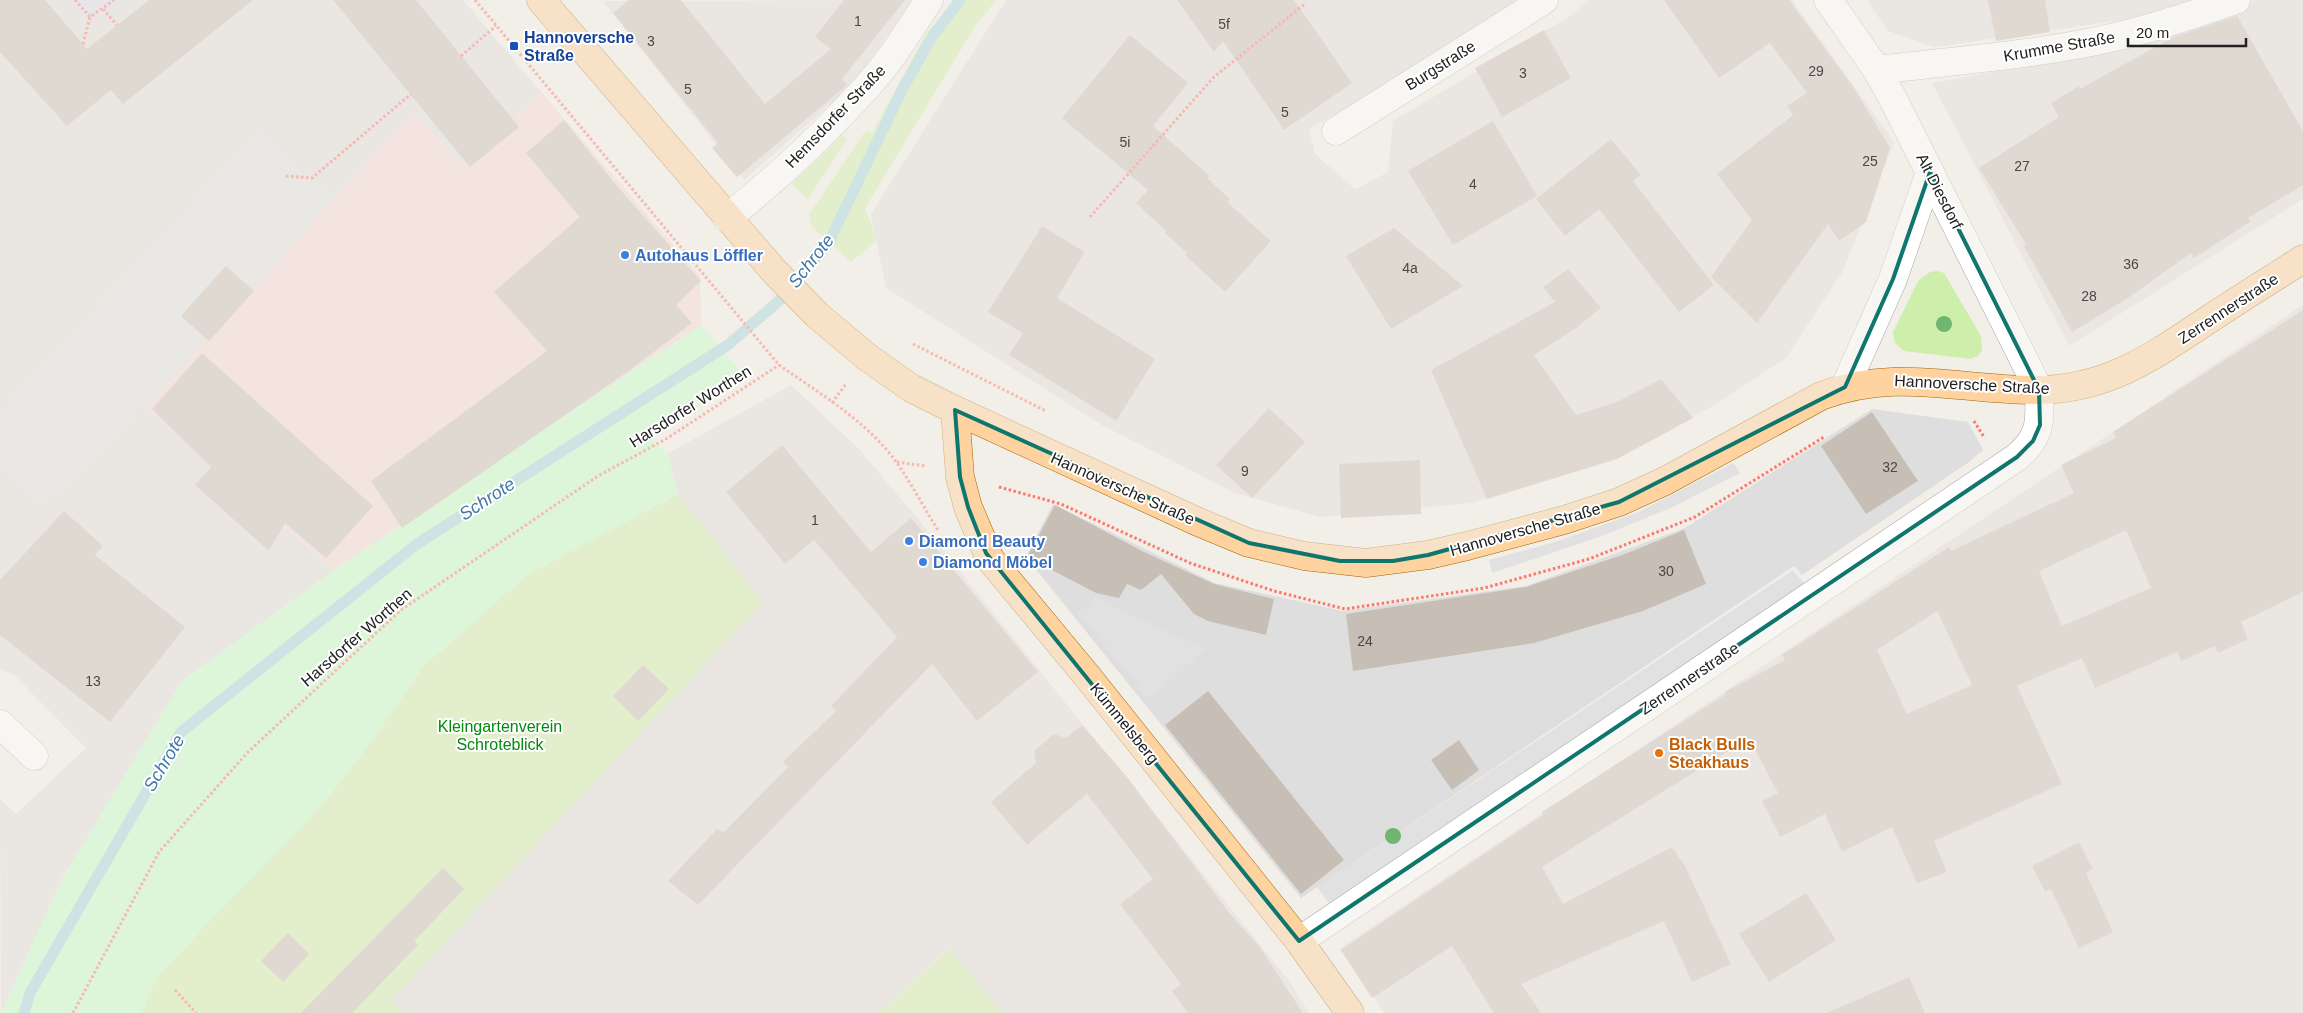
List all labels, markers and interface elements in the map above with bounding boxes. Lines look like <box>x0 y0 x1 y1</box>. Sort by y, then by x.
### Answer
house number: 1 <box>854 13 862 29</box>
scale bar <box>2128 15 2246 47</box>
house number: 5f <box>1218 16 1230 32</box>
text: 20 m <box>2136 24 2169 41</box>
street label: Krumme Straße <box>2002 28 2116 65</box>
place label: Hannoversche Straße <box>524 29 634 64</box>
house number: 3 <box>647 33 655 49</box>
street label: Burgstraße <box>1402 37 1478 94</box>
marker: Hannoversche Straße <box>508 40 520 52</box>
street label: Hemsdorfer Straße <box>782 61 889 171</box>
house number: 29 <box>1808 63 1824 79</box>
house number: 3 <box>1519 65 1527 81</box>
house number: 5 <box>684 81 692 97</box>
house number: 5 <box>1281 104 1289 120</box>
house number: 5i <box>1120 134 1130 150</box>
street label: Alt Diesdorf <box>1913 151 1966 232</box>
house number: 25 <box>1862 153 1878 169</box>
house number: 27 <box>2014 158 2030 174</box>
house number: 4 <box>1469 176 1477 192</box>
water label: Schrote <box>784 230 838 292</box>
place label: Autohaus Löffler <box>635 247 763 264</box>
marker: Autohaus Löffler <box>619 249 631 261</box>
house number: 36 <box>2123 256 2139 272</box>
house number: 4a <box>1402 260 1418 276</box>
street label: Zerrennerstraße <box>2175 270 2281 347</box>
house number: 28 <box>2081 288 2097 304</box>
street label: Harsdorfer Worthen <box>626 362 754 451</box>
street label: Hannoversche Straße <box>1894 372 2050 397</box>
street label: Hannoversche Straße <box>1048 449 1197 528</box>
house number: 32 <box>1882 459 1898 475</box>
house number: 9 <box>1241 463 1249 479</box>
water label: Schrote <box>456 474 518 524</box>
street label: Hannoversche Straße <box>1448 500 1602 559</box>
house number: 1 <box>811 512 819 528</box>
place label: Diamond Beauty <box>919 533 1045 550</box>
marker: Diamond Beauty <box>903 535 915 547</box>
place label: Diamond Möbel <box>933 554 1052 571</box>
marker: Diamond Möbel <box>917 556 929 568</box>
house number: 30 <box>1658 563 1674 579</box>
street label: Harsdorfer Worthen <box>298 585 415 690</box>
house number: 24 <box>1357 633 1373 649</box>
street label: Zerrennerstraße <box>1637 639 1742 718</box>
house number: 13 <box>85 673 101 689</box>
street label: Kümmelsberg <box>1087 680 1162 767</box>
park label: Kleingartenverein Schroteblick <box>438 718 562 753</box>
water label: Schrote <box>139 731 189 795</box>
place label: Black Bulls Steakhaus <box>1669 736 1755 771</box>
marker: Black Bulls Steakhaus <box>1653 747 1665 759</box>

